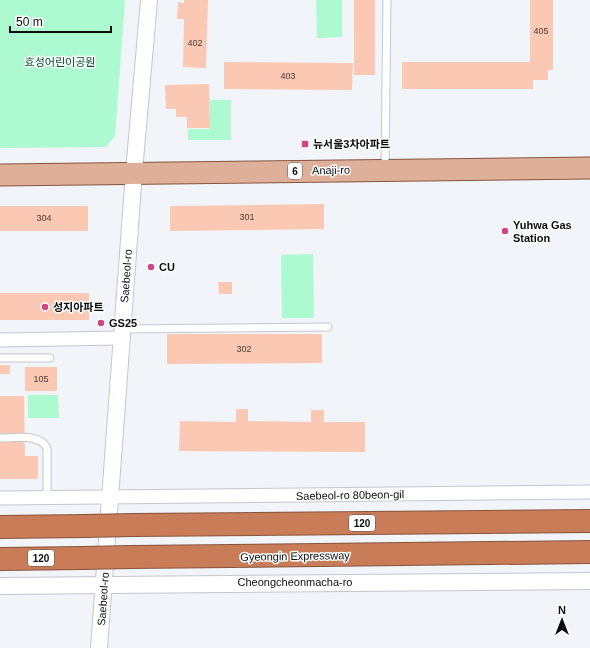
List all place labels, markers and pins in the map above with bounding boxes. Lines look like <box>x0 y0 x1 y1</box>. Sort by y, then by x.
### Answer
place label: 뉴서울3차아파트 <box>313 138 390 150</box>
marker: 뉴서울3차아파트 <box>300 139 310 149</box>
place label: Yuhwa Gas Station <box>513 219 572 244</box>
marker: Yuhwa Gas Station <box>500 226 510 236</box>
place label: CU <box>159 261 175 273</box>
marker: CU <box>146 262 156 272</box>
place label: 성지아파트 <box>53 301 104 313</box>
marker: 성지아파트 <box>40 302 50 312</box>
place label: GS25 <box>109 317 137 329</box>
marker: GS25 <box>96 318 106 328</box>

